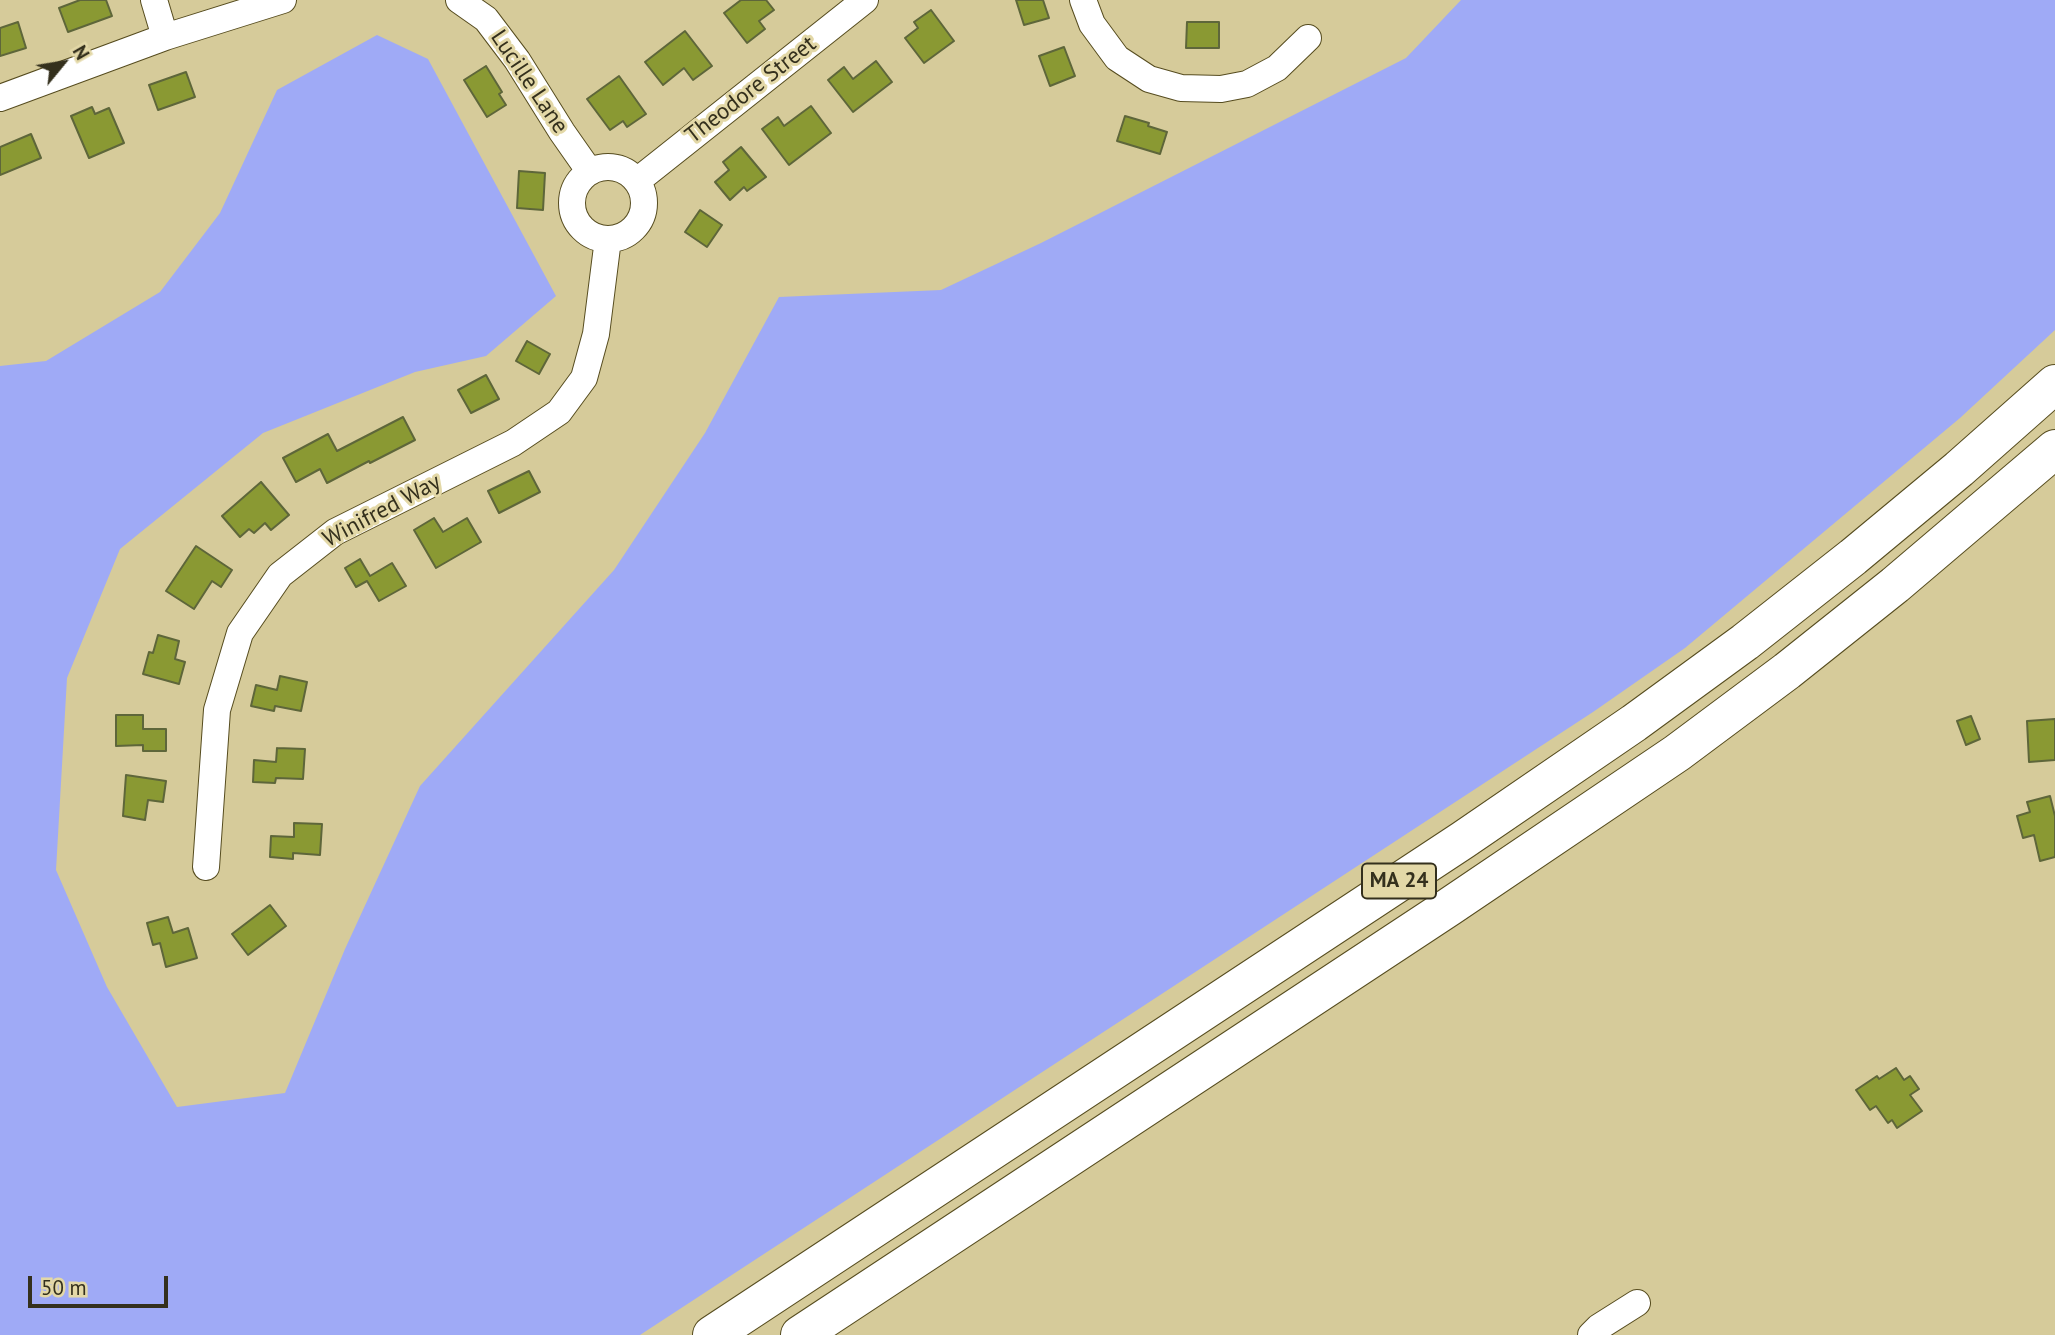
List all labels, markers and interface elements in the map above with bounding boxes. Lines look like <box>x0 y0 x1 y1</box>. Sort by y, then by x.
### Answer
street label: Lucille Lane <box>484 25 574 139</box>
north arrow <box>28 28 98 98</box>
street label: Theodore Street <box>680 30 822 150</box>
text: N <box>68 41 95 64</box>
street label: Winifred Way <box>318 468 446 554</box>
road number: MA 24 <box>1362 864 1436 898</box>
scale bar <box>32 1262 172 1306</box>
text: 50 m <box>41 1274 87 1301</box>

